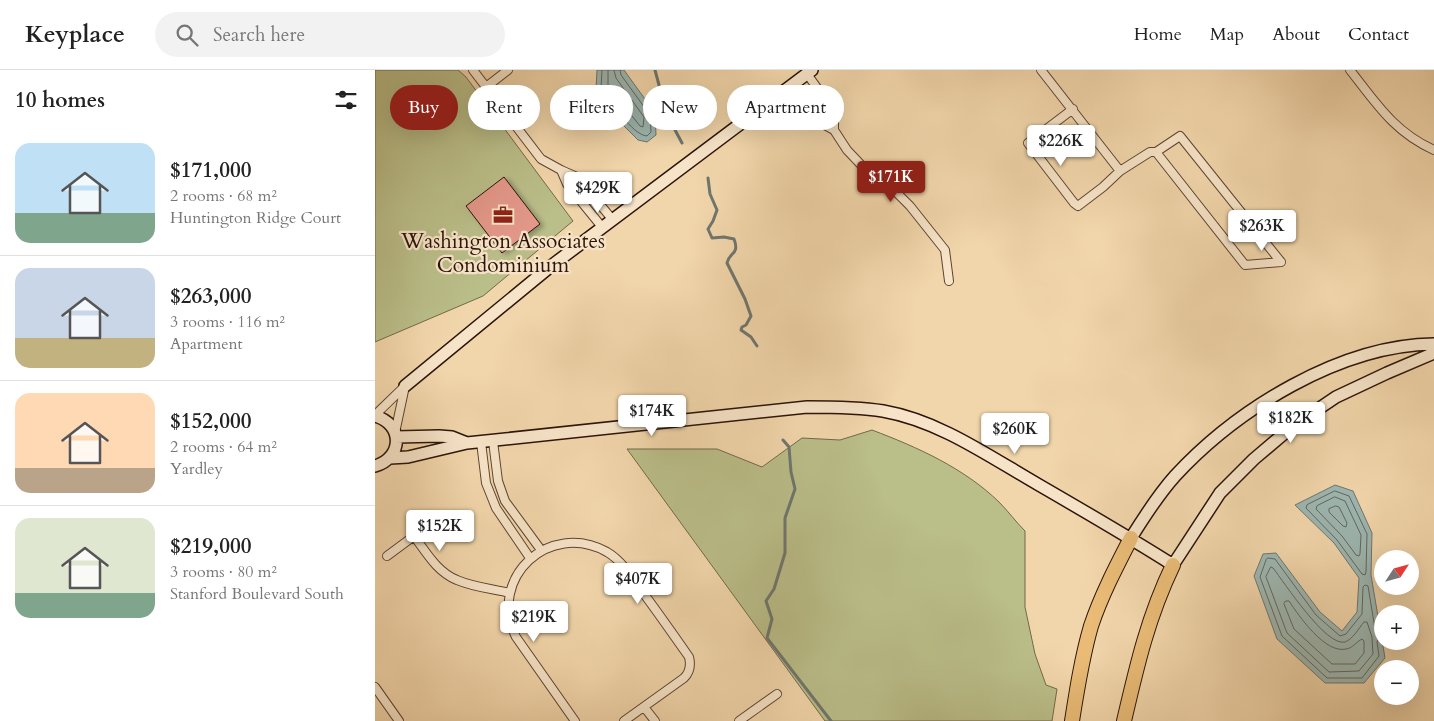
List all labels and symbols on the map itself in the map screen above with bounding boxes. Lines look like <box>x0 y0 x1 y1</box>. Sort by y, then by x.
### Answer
pin: $226K <box>1026 124 1096 167</box>
pin: $171K <box>856 160 926 203</box>
pin: $429K <box>563 172 633 214</box>
office icon: Washington Associates Condominium <box>492 204 514 226</box>
pin: $263K <box>1227 210 1297 252</box>
place label: Washington Associates Condominium <box>400 227 605 280</box>
pin: $174K <box>617 394 687 437</box>
pin: $182K <box>1256 402 1326 444</box>
pin: $260K <box>980 412 1050 455</box>
pin: $152K <box>405 510 475 552</box>
north arrow <box>1374 550 1419 595</box>
pin: $407K <box>603 562 673 605</box>
pin: $219K <box>499 600 569 643</box>

